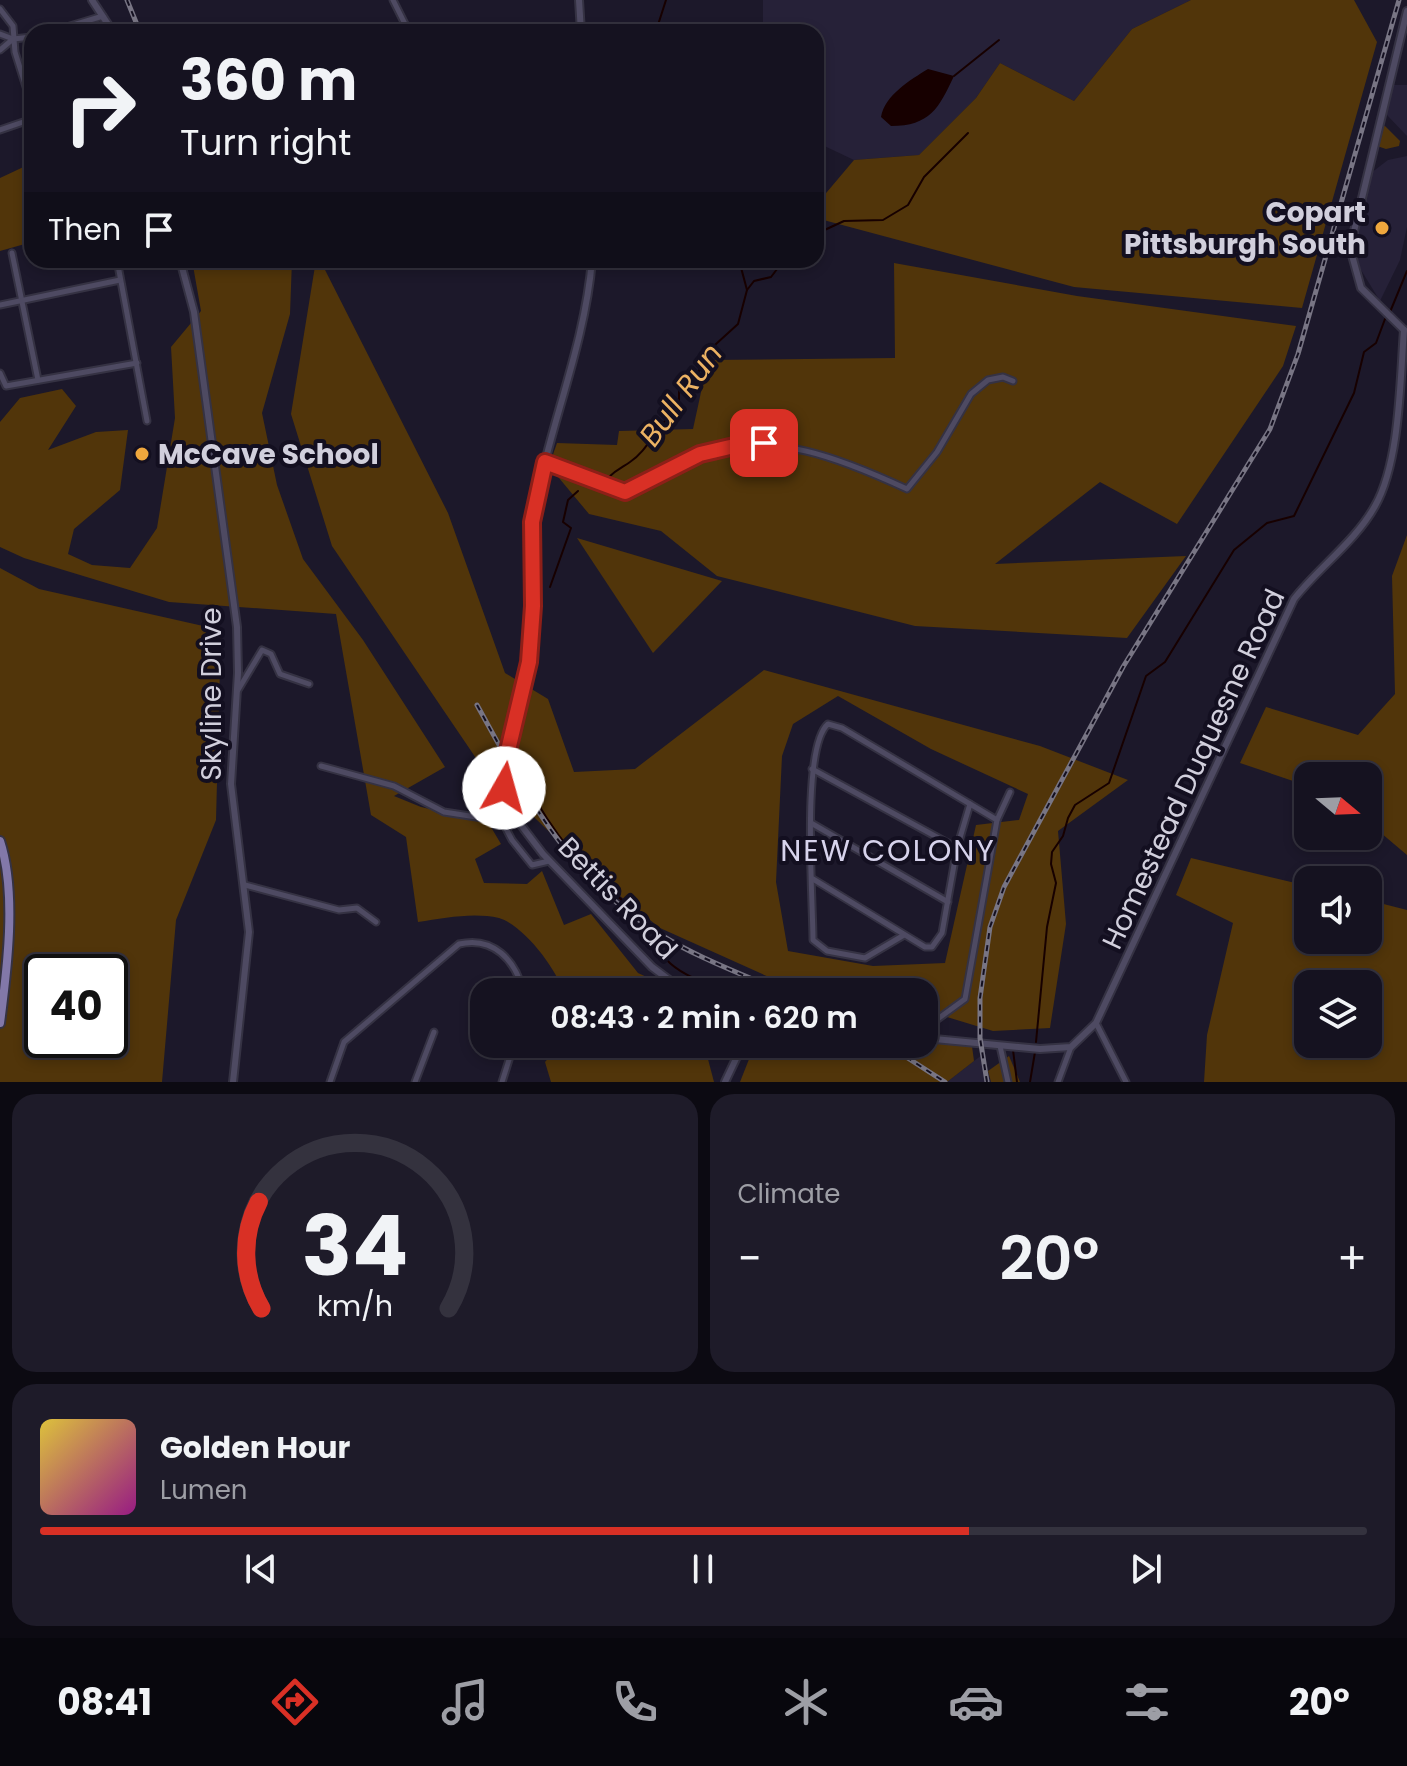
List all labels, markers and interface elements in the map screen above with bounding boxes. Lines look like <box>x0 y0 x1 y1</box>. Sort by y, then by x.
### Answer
text: 360 m <box>180 41 357 120</box>
icon: right <box>48 56 152 160</box>
text: Turn right <box>180 117 351 168</box>
place label: Copart Pittsburgh South <box>1124 193 1366 264</box>
text: Then <box>48 208 121 251</box>
icon: arrive <box>137 208 181 252</box>
marker: Copart Pittsburgh South <box>1373 219 1391 237</box>
water label: Bull Run <box>629 334 733 455</box>
pin <box>730 409 798 477</box>
icon: arrive <box>742 421 786 465</box>
place label: McCave School <box>158 435 379 474</box>
marker: McCave School <box>133 445 151 463</box>
street label: Homestead Duquesne Road <box>1093 583 1294 956</box>
street label: Skyline Drive <box>192 607 231 781</box>
position arrow <box>462 746 546 830</box>
north arrow <box>1294 762 1382 850</box>
map controls <box>1294 762 1382 1058</box>
street label: Bettis Road <box>549 828 686 968</box>
district label: NEW COLONY <box>780 829 996 872</box>
button: sound <box>1294 866 1382 954</box>
speed limit sign: 40 <box>24 954 128 1058</box>
button: layers <box>1294 970 1382 1058</box>
text: 08:43 · 2 min · 620 m <box>550 996 858 1039</box>
text: Climate <box>738 1176 840 1212</box>
text: 34 <box>301 1188 408 1304</box>
text: 20° <box>999 1217 1099 1301</box>
text: − <box>738 1228 762 1289</box>
text: + <box>1337 1228 1367 1289</box>
text: km/h <box>317 1286 393 1326</box>
text: Golden Hour <box>160 1426 350 1469</box>
text: Lumen <box>160 1472 247 1508</box>
icon: previous <box>239 1547 283 1591</box>
icon: pause <box>681 1547 725 1591</box>
icon: next <box>1124 1547 1168 1591</box>
icon: directions <box>267 1674 323 1730</box>
icon: music <box>437 1674 493 1730</box>
icon: phone <box>607 1674 663 1730</box>
icon: climate <box>778 1674 834 1730</box>
icon: car <box>948 1674 1004 1730</box>
icon: filters <box>1119 1674 1175 1730</box>
text: 08:41 <box>57 1677 152 1728</box>
text: 20° <box>1289 1677 1350 1728</box>

